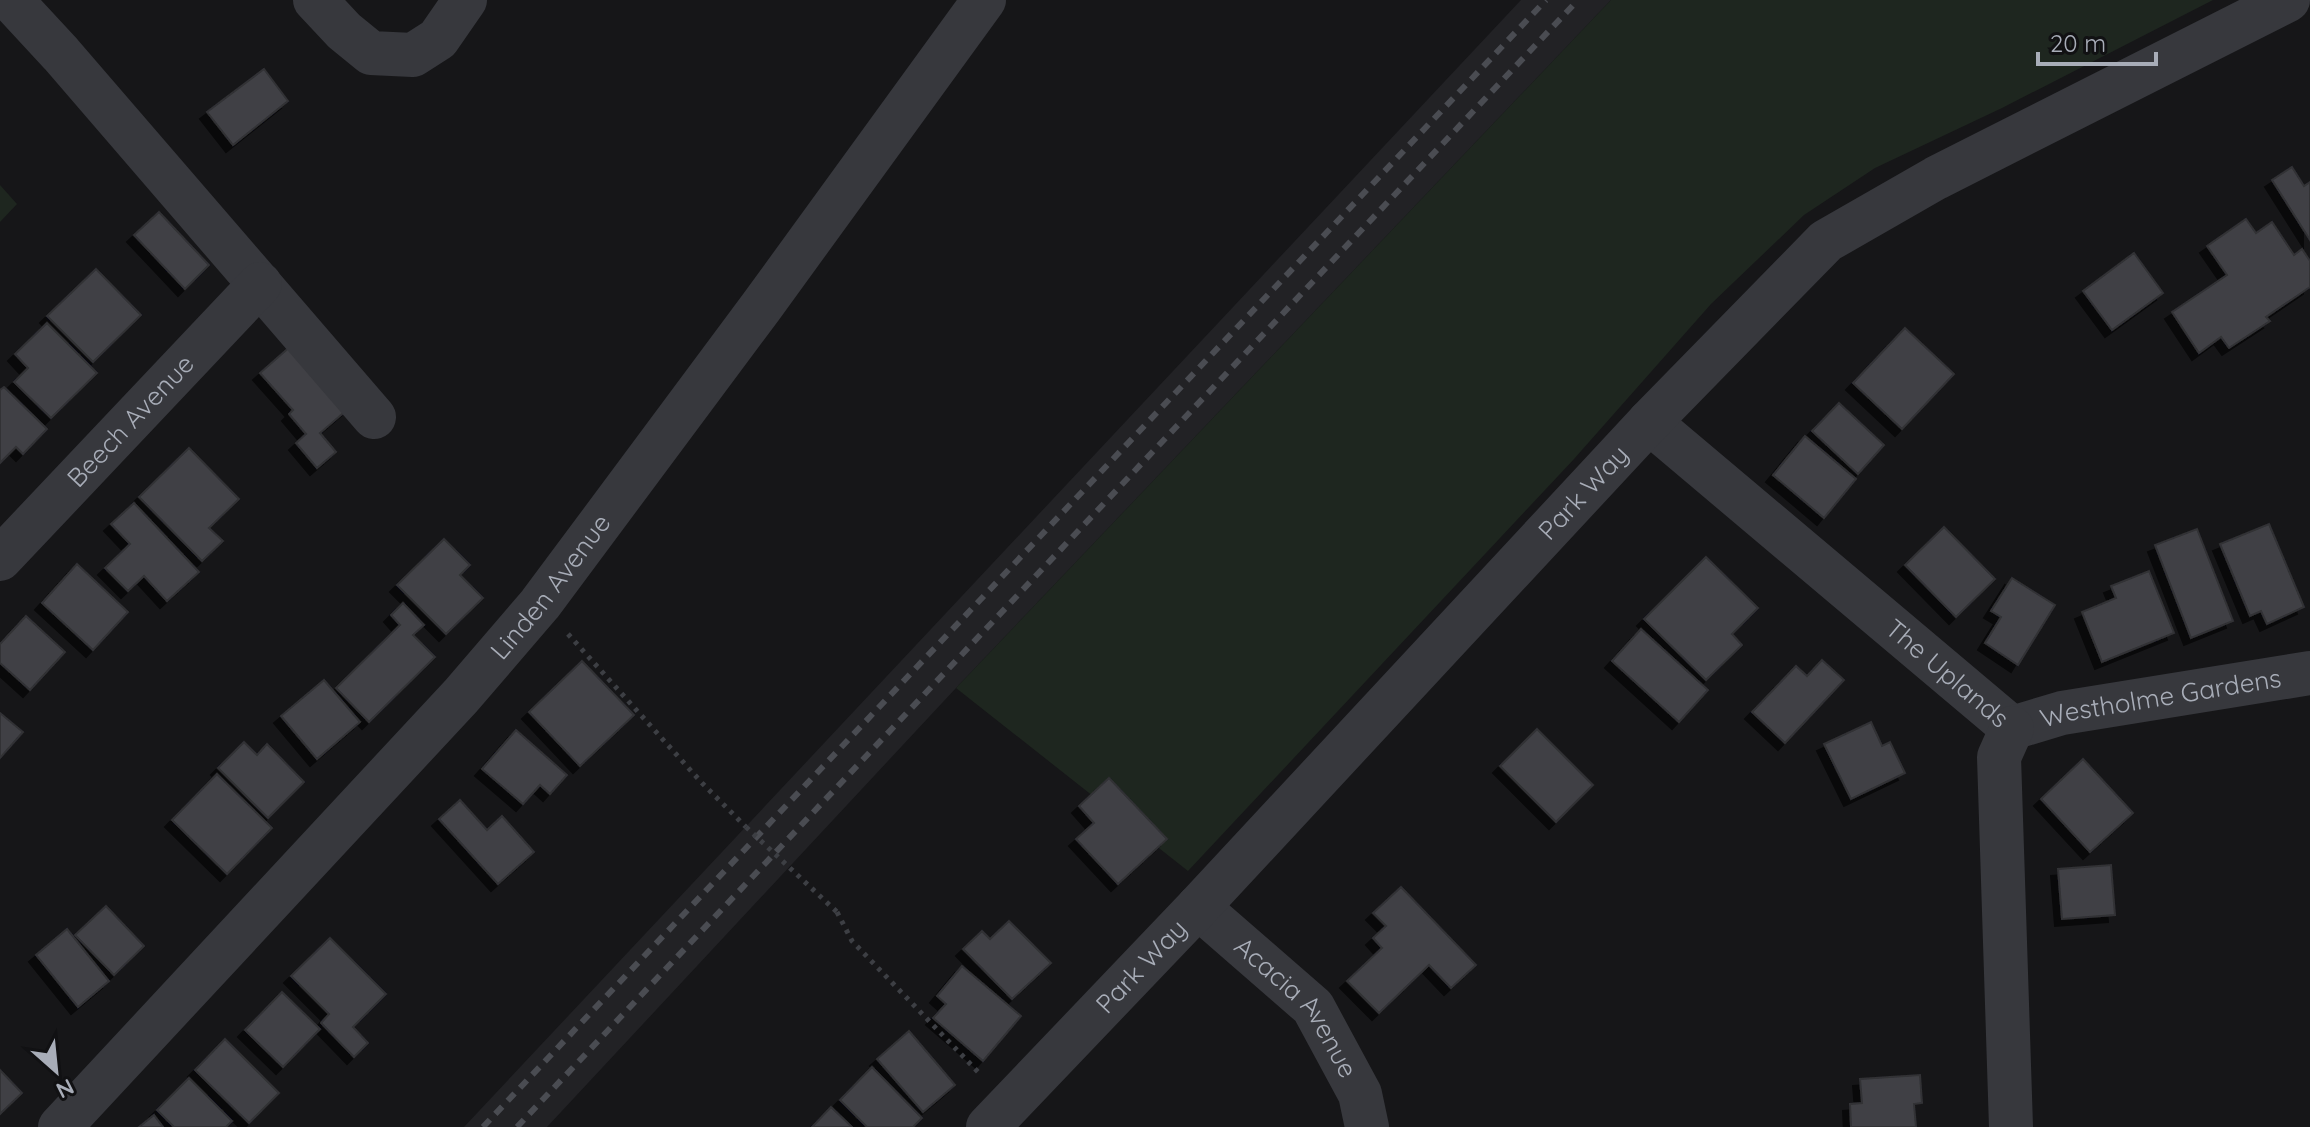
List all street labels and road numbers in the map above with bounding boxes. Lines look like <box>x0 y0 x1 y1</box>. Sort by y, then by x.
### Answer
street label: Beech Avenue <box>60 347 201 494</box>
street label: Park Way <box>1531 438 1635 547</box>
street label: Linden Avenue <box>483 507 617 666</box>
street label: The Uplands <box>1879 612 2016 734</box>
street label: Westholme Gardens <box>2036 661 2283 735</box>
street label: Park Way <box>1088 912 1193 1020</box>
street label: Acacia Avenue <box>1228 929 1365 1083</box>

